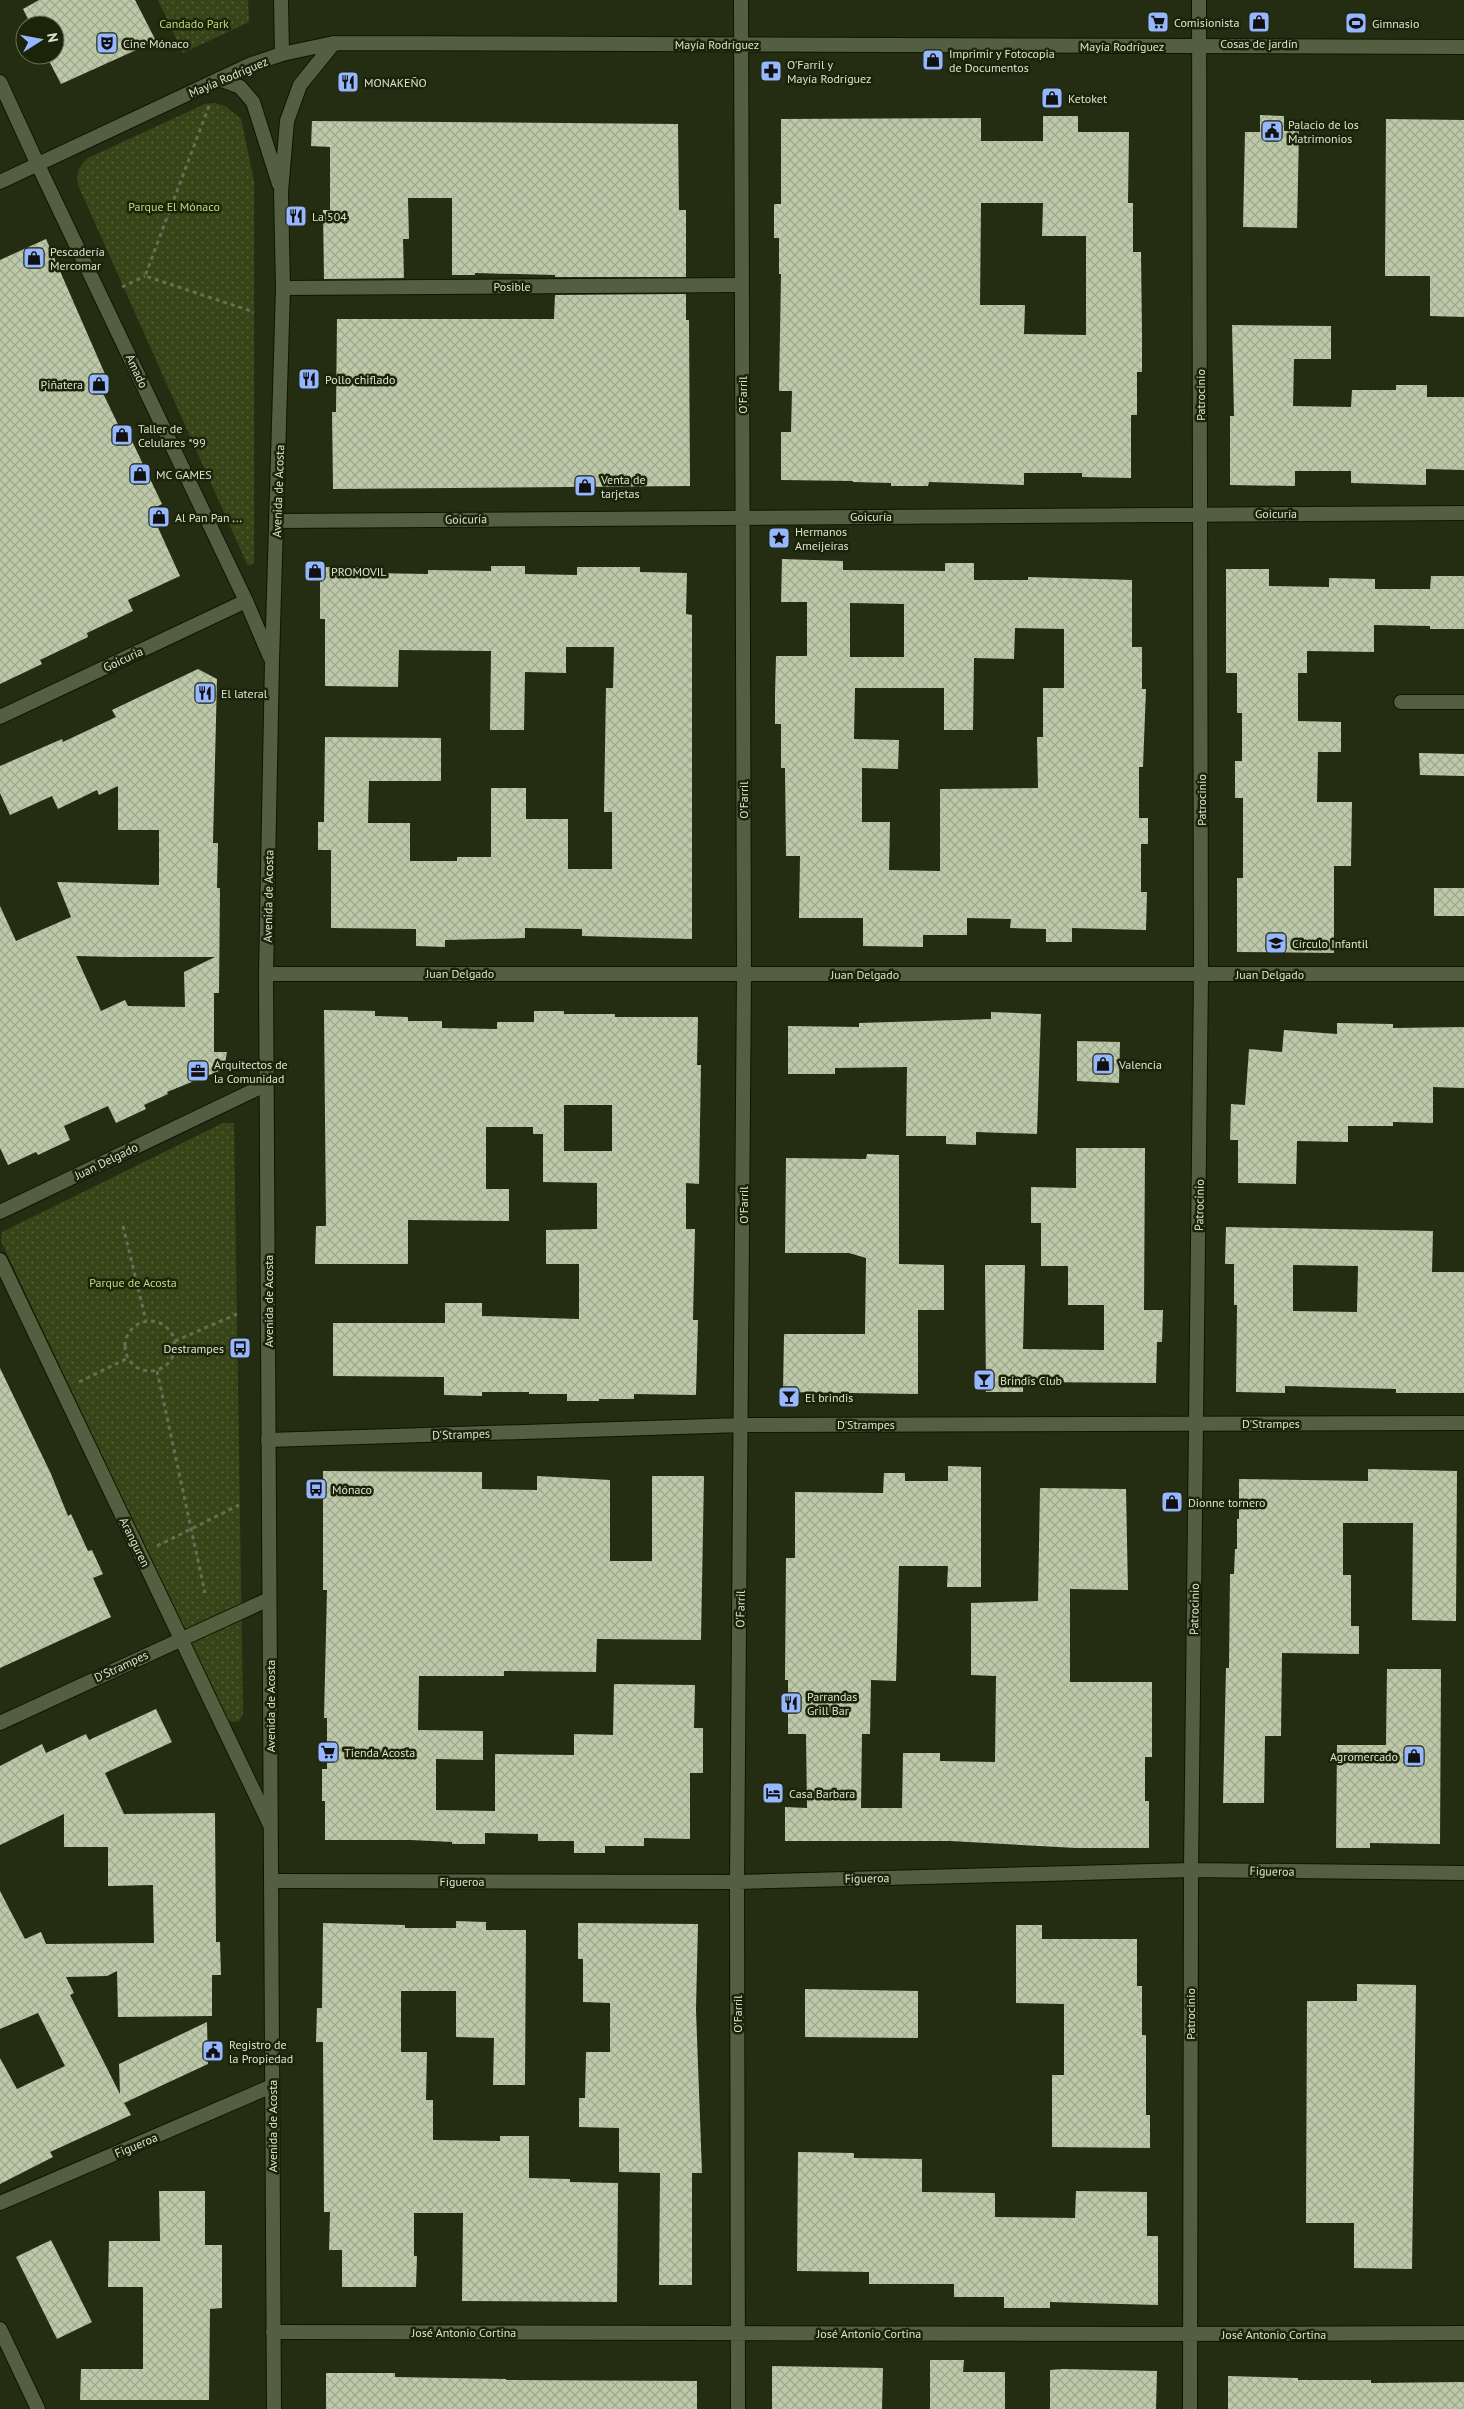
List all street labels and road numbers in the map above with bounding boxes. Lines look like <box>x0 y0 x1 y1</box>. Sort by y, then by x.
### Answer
street label: Mayía Rodríguez <box>675 37 759 52</box>
street label: Mayía Rodríguez <box>1080 39 1164 54</box>
street label: Mayía Rodríguez <box>186 54 270 100</box>
street label: Posible <box>493 279 531 294</box>
street label: Amado <box>123 352 151 390</box>
street label: Patrocinio <box>1193 369 1208 421</box>
street label: O'Farril <box>735 376 750 414</box>
street label: Avenida de Acosta <box>269 444 287 538</box>
street label: Goicuría <box>1255 506 1297 521</box>
street label: Goicuría <box>850 509 892 524</box>
street label: Goicuría <box>445 511 487 527</box>
street label: Goicuria <box>101 643 145 675</box>
street label: Patrocinio <box>1194 774 1209 826</box>
street label: O'Farril <box>736 781 751 819</box>
street label: Avenida de Acosta <box>260 850 276 942</box>
street label: Juan Delgado <box>425 966 494 981</box>
street label: Juan Delgado <box>830 967 899 982</box>
street label: Juan Delgado <box>1235 967 1304 982</box>
street label: Juan Delgado <box>71 1139 140 1183</box>
street label: Patrocinio <box>1191 1179 1207 1231</box>
street label: O'Farril <box>736 1186 751 1224</box>
street label: Avenida de Acosta <box>261 1255 276 1347</box>
street label: D'Strampes <box>1242 1416 1300 1431</box>
street label: D'Strampes <box>837 1417 895 1432</box>
street label: D'Strampes <box>432 1425 490 1443</box>
street label: Aranguren <box>117 1515 153 1569</box>
street label: Patrocinio <box>1186 1583 1202 1635</box>
street label: O'Farril <box>732 1590 748 1628</box>
street label: D'Strampes <box>92 1647 150 1685</box>
street label: Avenida de Acosta <box>263 1660 278 1752</box>
street label: Figueroa <box>1249 1863 1295 1879</box>
street label: Figueroa <box>844 1870 890 1886</box>
street label: Figueroa <box>440 1874 484 1889</box>
street label: Patrocinio <box>1183 1988 1198 2040</box>
street label: O'Farril <box>730 1995 745 2033</box>
street label: Avenida de Acosta <box>265 2080 280 2172</box>
street label: Figueroa <box>112 2129 160 2161</box>
street label: José Antonio Cortina <box>411 2325 516 2340</box>
street label: José Antonio Cortina <box>816 2326 921 2341</box>
street label: José Antonio Cortina <box>1221 2327 1326 2342</box>

